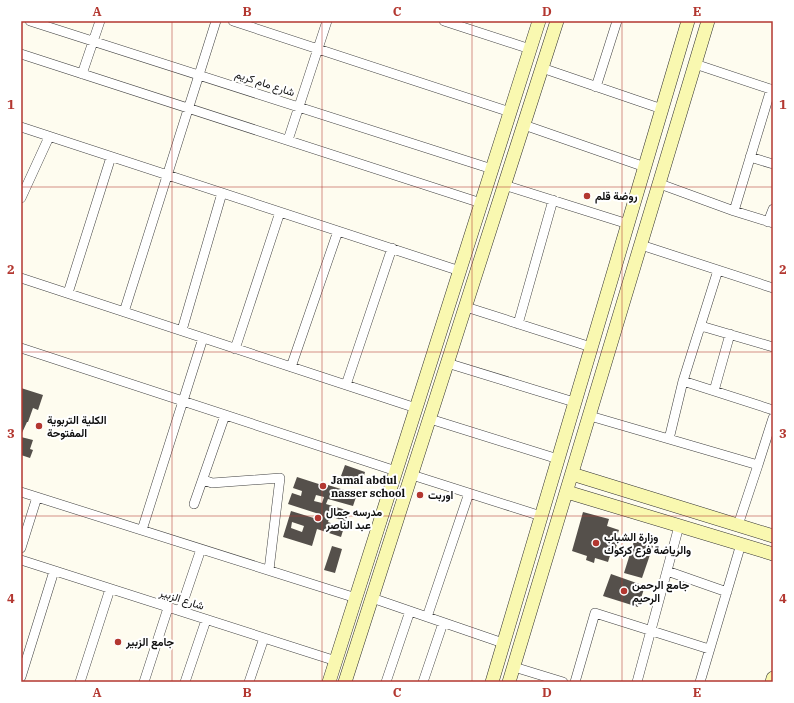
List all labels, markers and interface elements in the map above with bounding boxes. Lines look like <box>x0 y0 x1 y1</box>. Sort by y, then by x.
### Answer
text: A <box>92 3 102 20</box>
text: B <box>242 3 252 20</box>
text: C <box>393 3 402 20</box>
text: D <box>542 3 552 20</box>
text: E <box>693 3 701 20</box>
street label: شارع مام كريم <box>233 67 297 100</box>
text: 1 <box>7 96 15 113</box>
text: 1 <box>779 96 787 113</box>
place label: روضة قلم <box>595 189 637 204</box>
marker: روضة قلم <box>582 191 592 201</box>
text: 2 <box>7 261 15 278</box>
text: 2 <box>779 261 787 278</box>
place label: الكلية التربوية المفتوحة <box>47 413 107 440</box>
marker: الكلية التربوية المفتوحة <box>34 421 44 431</box>
text: 3 <box>7 425 15 442</box>
text: 3 <box>779 425 787 442</box>
place label: Jamal abdul nasser school <box>331 473 405 500</box>
marker: Jamal abdul nasser school <box>318 481 328 491</box>
place label: اوربت <box>428 488 454 502</box>
marker: اوربت <box>415 490 425 500</box>
place label: مدرسه جمال عبد الناصر <box>325 505 382 532</box>
marker: مدرسه جمال عبد الناصر <box>313 513 323 523</box>
place label: وزارة الشباب والرياضة فرع كركوك <box>604 530 691 558</box>
marker: وزارة الشباب والرياضة فرع كركوك <box>591 538 601 548</box>
place label: جامع الرحمن الرحيم <box>632 578 690 606</box>
street label: شارع الزبير <box>157 585 206 614</box>
marker: جامع الرحمن الرحيم <box>619 586 629 596</box>
text: 4 <box>7 590 15 607</box>
text: 4 <box>779 590 787 607</box>
place label: جامع الزبير <box>125 635 175 650</box>
marker: جامع الزبير <box>113 637 123 647</box>
text: A <box>92 684 102 701</box>
text: B <box>242 684 252 701</box>
text: C <box>393 684 402 701</box>
text: D <box>542 684 552 701</box>
text: E <box>693 684 701 701</box>

